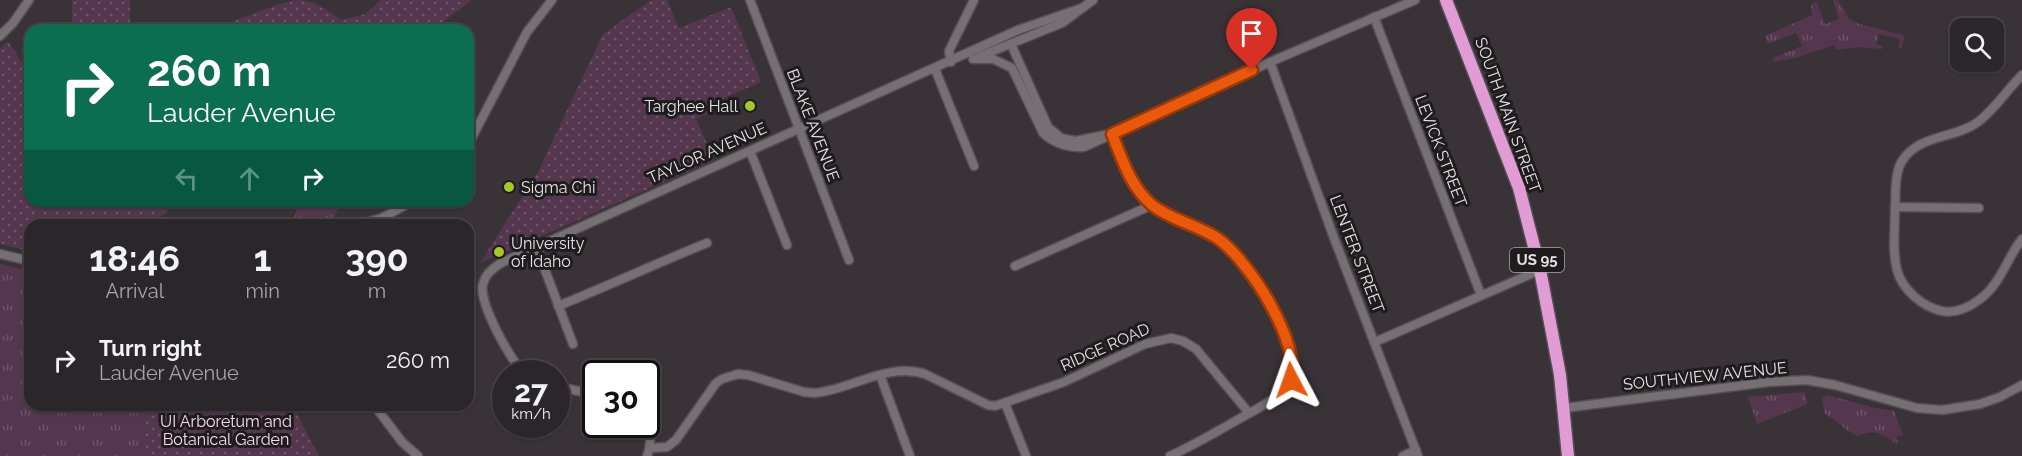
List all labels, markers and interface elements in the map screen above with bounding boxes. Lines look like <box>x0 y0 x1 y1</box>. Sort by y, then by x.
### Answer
pin <box>1226 8 1277 70</box>
icon: arrive <box>1235 17 1268 50</box>
map controls <box>1950 18 2004 72</box>
button: search <box>1950 18 2004 72</box>
street label: SOUTH MAIN STREET <box>1471 35 1545 195</box>
text: 260 m <box>147 47 271 96</box>
icon: right <box>48 48 126 126</box>
street label: BLAKE AVENUE <box>783 66 843 184</box>
street label: LEVICK STREET <box>1411 92 1471 210</box>
text: Lauder Avenue <box>147 97 336 128</box>
place label: Targhee Hall <box>645 97 739 116</box>
marker: Targhee Hall <box>743 99 757 113</box>
street label: TAYLOR AVENUE <box>645 118 770 188</box>
icon: left <box>170 162 203 195</box>
icon: ahead <box>233 162 266 195</box>
icon: right <box>296 162 329 195</box>
place label: Sigma Chi <box>521 178 595 197</box>
marker: Sigma Chi <box>502 180 516 194</box>
street label: LENTER STREET <box>1326 192 1388 316</box>
place label: University of Idaho <box>511 234 585 271</box>
text: 18:46 <box>89 237 180 279</box>
text: 1 <box>254 237 272 279</box>
text: 390 <box>345 237 409 279</box>
marker: University of Idaho <box>492 245 506 259</box>
road number: US 95 <box>1510 248 1564 272</box>
text: Arrival <box>105 279 164 303</box>
text: min <box>245 279 280 303</box>
text: m <box>368 279 386 303</box>
street label: RIDGE ROAD <box>1058 319 1152 375</box>
text: Turn right <box>99 335 202 361</box>
icon: right <box>48 344 81 377</box>
text: 260 m <box>386 347 450 373</box>
position arrow <box>1259 348 1323 412</box>
street label: SOUTHVIEW AVENUE <box>1622 358 1788 394</box>
speed limit sign: 30 <box>582 360 660 438</box>
text: Lauder Avenue <box>99 361 239 385</box>
text: 27 <box>514 374 548 409</box>
text: km/h <box>511 405 551 423</box>
park label: UI Arboretum and Botanical Garden <box>160 412 292 449</box>

